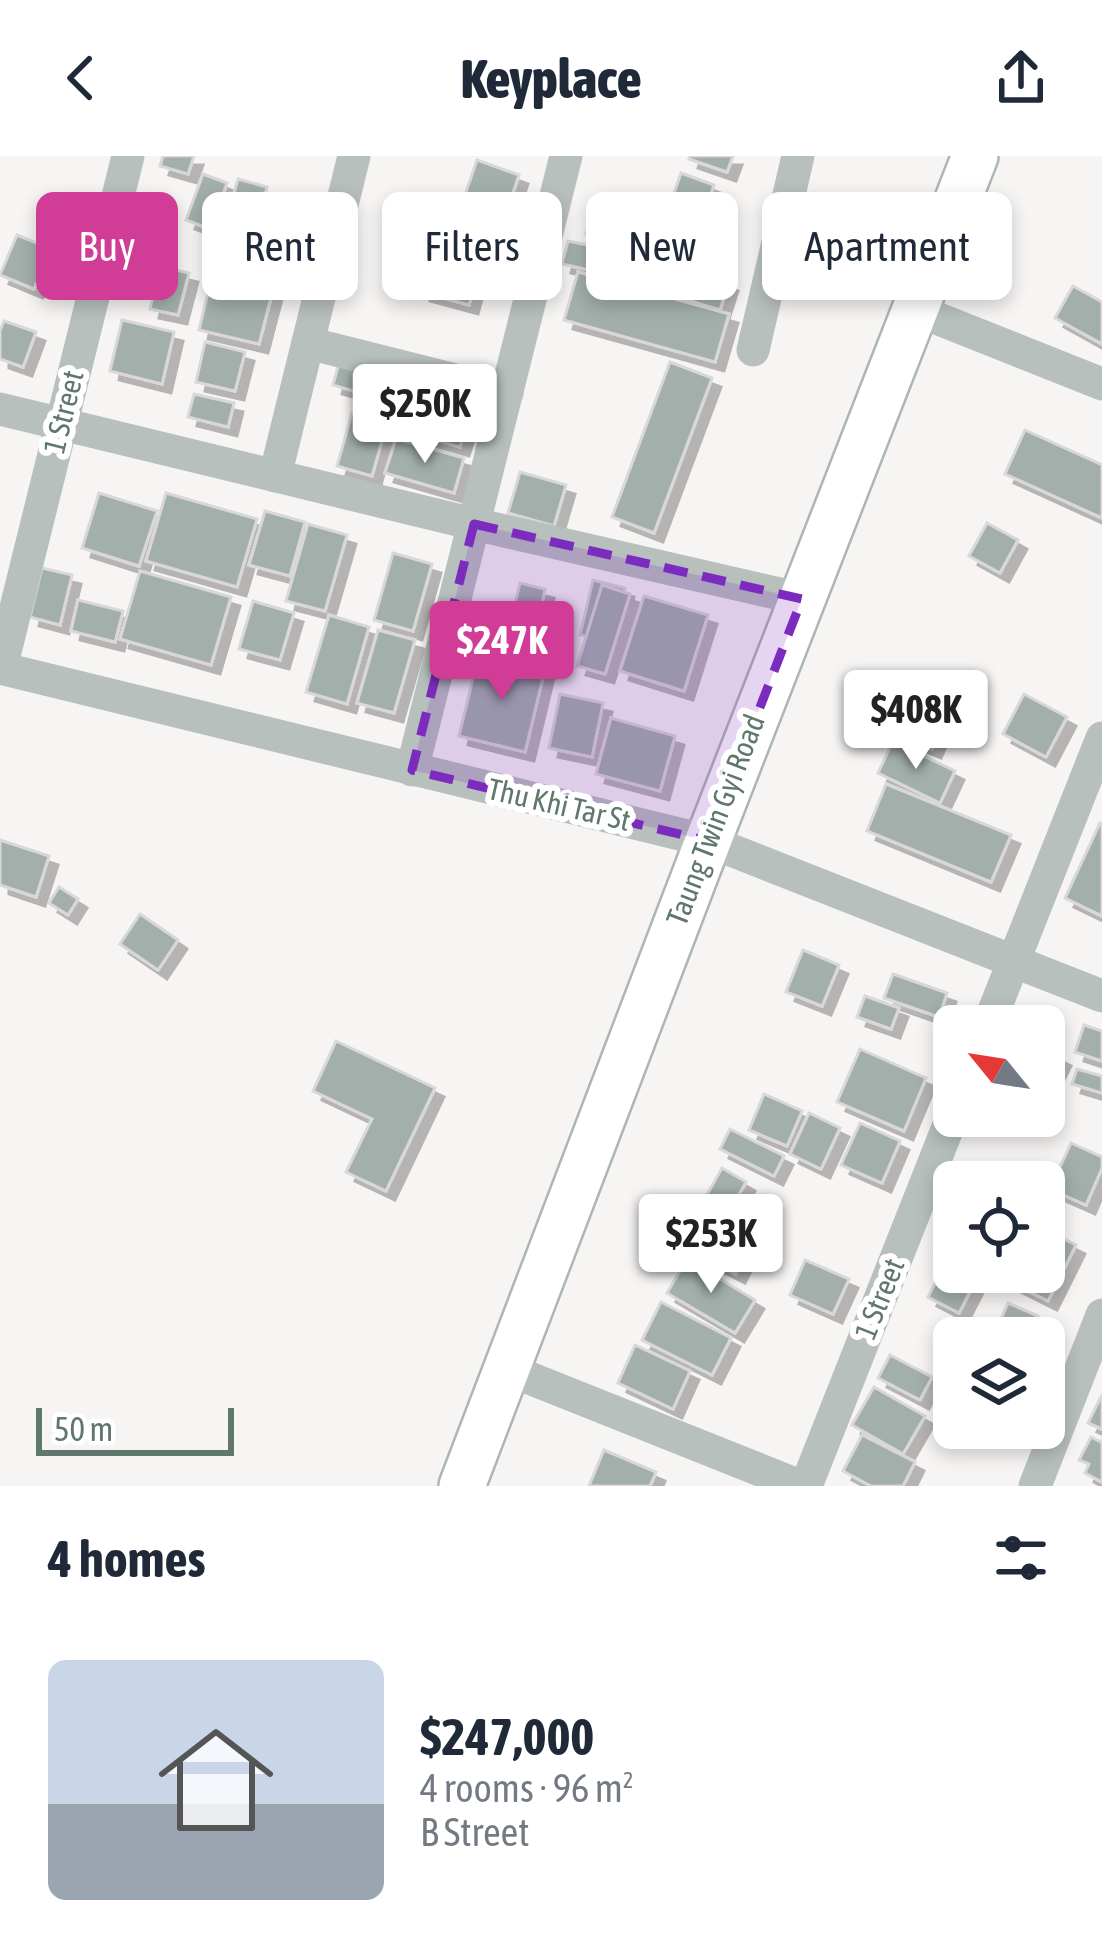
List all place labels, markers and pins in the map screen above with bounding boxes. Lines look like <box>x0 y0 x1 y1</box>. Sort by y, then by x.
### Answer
pin: $250K <box>341 364 509 466</box>
pin: $247K <box>418 601 586 703</box>
pin: $408K <box>832 670 1000 772</box>
pin: $253K <box>627 1194 795 1296</box>

